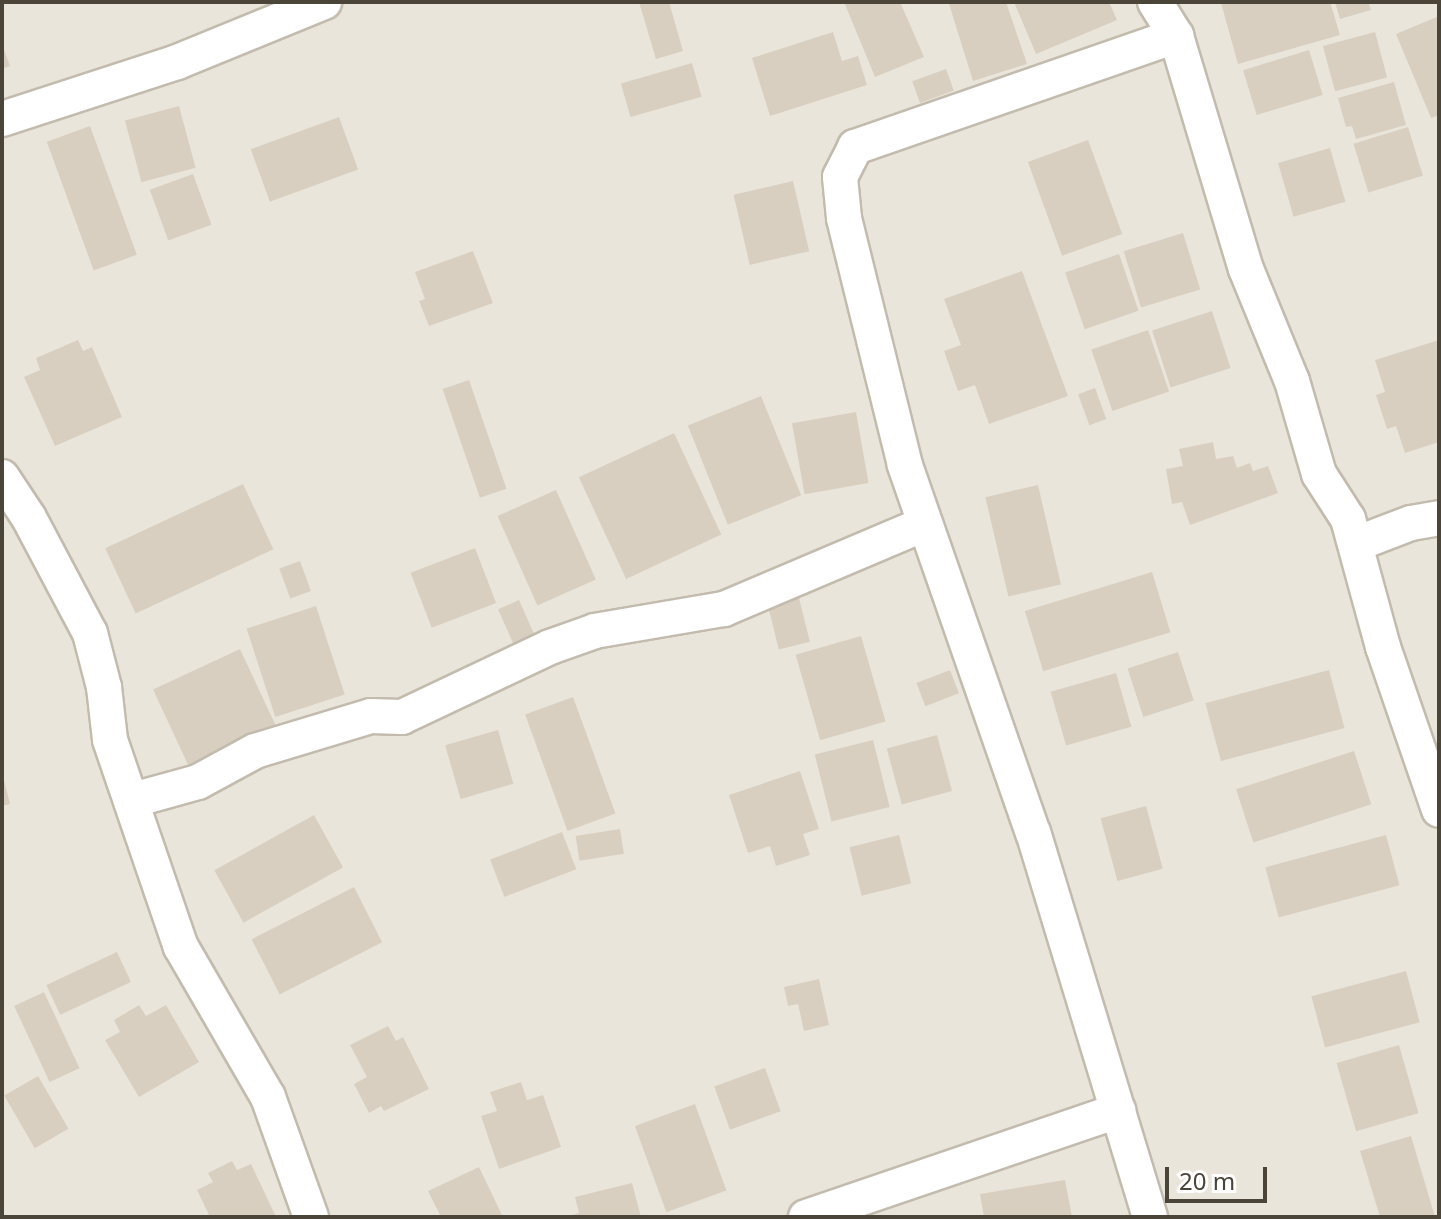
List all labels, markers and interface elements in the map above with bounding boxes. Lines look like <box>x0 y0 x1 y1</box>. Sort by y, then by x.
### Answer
scale bar <box>1169 1151 1271 1201</box>
text: 20 m <box>1179 1164 1235 1197</box>

